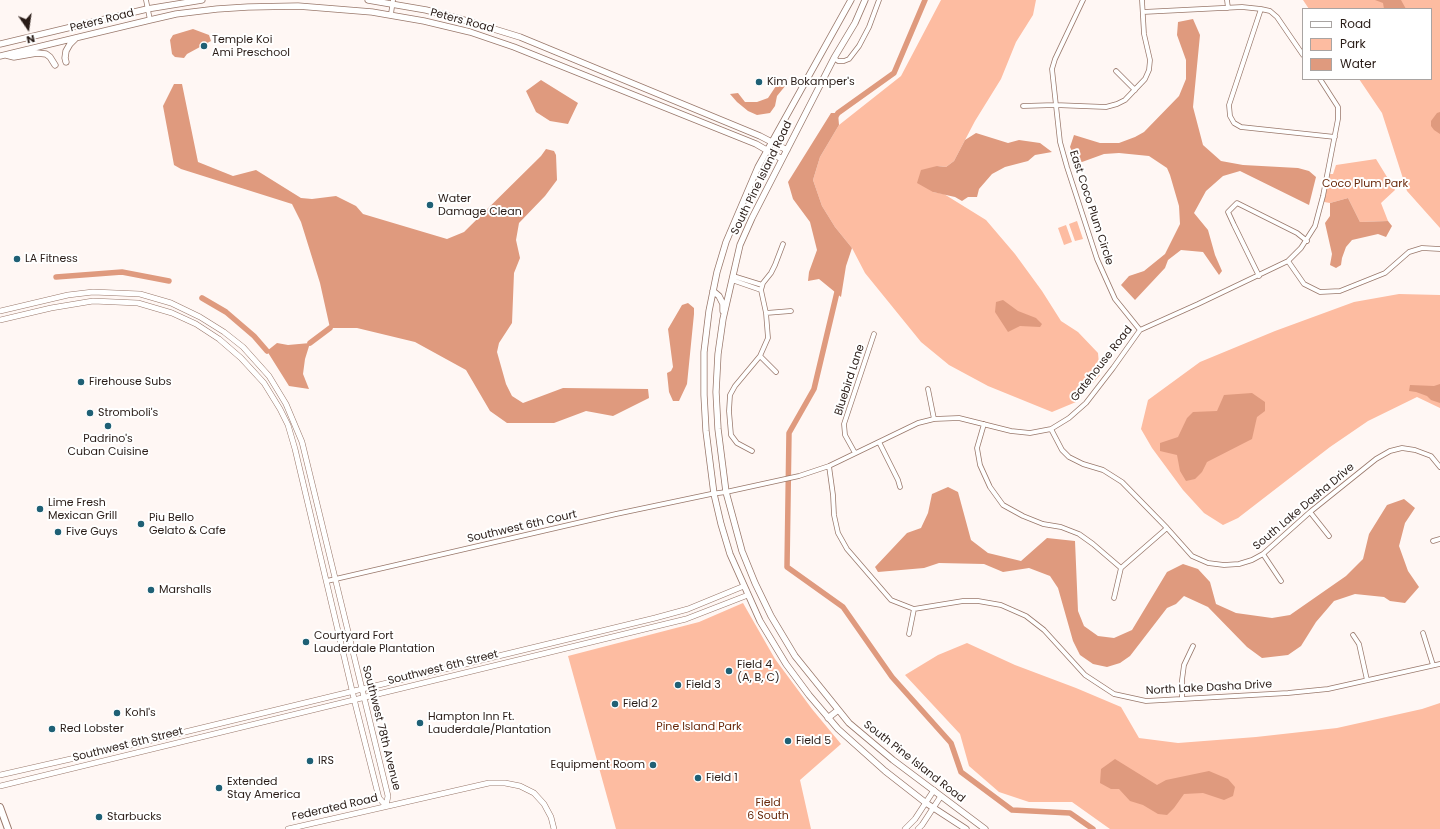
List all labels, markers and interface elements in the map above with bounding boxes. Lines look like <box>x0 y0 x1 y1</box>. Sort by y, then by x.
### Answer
street label: Peters Road <box>429 6 495 36</box>
street label: Peters Road <box>69 7 135 35</box>
north arrow <box>8 8 48 48</box>
legend <box>1302 8 1432 80</box>
text: Road <box>1340 15 1371 32</box>
text: N <box>25 31 37 48</box>
place label: Temple Koi Ami Preschool <box>212 33 290 59</box>
text: Park <box>1340 35 1366 52</box>
marker: Temple Koi Ami Preschool <box>199 41 209 51</box>
text: Water <box>1340 55 1376 72</box>
place label: Kim Bokamper's <box>767 75 855 89</box>
marker: Kim Bokamper's <box>754 77 764 87</box>
street label: South Pine Island Road <box>729 119 795 237</box>
street label: East Coco Plum Circle <box>1066 149 1116 267</box>
park label: Coco Plum Park <box>1322 177 1408 191</box>
place label: Water Damage Clean <box>438 192 522 218</box>
marker: Water Damage Clean <box>425 200 435 210</box>
place label: LA Fitness <box>25 252 78 266</box>
marker: LA Fitness <box>12 254 22 264</box>
street label: Gatehouse Road <box>1068 324 1136 404</box>
street label: Bluebird Lane <box>832 343 868 417</box>
place label: Firehouse Subs <box>89 375 171 389</box>
marker: Firehouse Subs <box>76 377 86 387</box>
place label: Stromboli's <box>98 406 158 420</box>
marker: Stromboli's <box>85 408 95 418</box>
marker: Padrino's Cuban Cuisine <box>103 421 113 431</box>
place label: Padrino's Cuban Cuisine <box>68 432 148 458</box>
street label: South Lake Dasha Drive <box>1251 461 1357 553</box>
place label: Lime Fresh Mexican Grill <box>48 496 117 522</box>
marker: Lime Fresh Mexican Grill <box>35 504 45 514</box>
street label: Southwest 6th Court <box>466 508 578 546</box>
place label: Piu Bello Gelato & Cafe <box>149 511 226 537</box>
marker: Piu Bello Gelato & Cafe <box>136 519 146 529</box>
place label: Five Guys <box>66 525 118 539</box>
marker: Five Guys <box>53 527 63 537</box>
place label: Marshalls <box>159 583 211 597</box>
marker: Marshalls <box>146 585 156 595</box>
place label: Courtyard Fort Lauderdale Plantation <box>314 629 435 655</box>
marker: Courtyard Fort Lauderdale Plantation <box>301 637 311 647</box>
street label: Southwest 6th Street <box>386 648 500 688</box>
place label: Field 4 (A, B, C) <box>737 658 780 684</box>
street label: Southwest 78th Avenue <box>359 664 403 792</box>
marker: Field 4 (A, B, C) <box>724 666 734 676</box>
place label: Field 3 <box>686 678 721 692</box>
street label: North Lake Dasha Drive <box>1146 678 1272 698</box>
marker: Field 3 <box>673 680 683 690</box>
place label: Field 2 <box>623 697 657 711</box>
marker: Field 2 <box>610 699 620 709</box>
place label: Kohl's <box>125 706 156 720</box>
marker: Kohl's <box>112 708 122 718</box>
place label: Hampton Inn Ft. Lauderdale/Plantation <box>428 710 551 736</box>
marker: Hampton Inn Ft. Lauderdale/Plantation <box>415 718 425 728</box>
street label: South Pine Island Road <box>861 718 967 806</box>
park label: Pine Island Park <box>656 720 742 734</box>
place label: Red Lobster <box>60 722 124 736</box>
marker: Red Lobster <box>47 724 57 734</box>
street label: Southwest 6th Street <box>71 725 185 765</box>
place label: Field 5 <box>796 734 831 748</box>
marker: Field 5 <box>783 736 793 746</box>
place label: IRS <box>318 754 334 768</box>
marker: IRS <box>305 756 315 766</box>
place label: Equipment Room <box>551 758 645 772</box>
marker: Equipment Room <box>648 760 658 770</box>
place label: Field 1 <box>706 771 738 785</box>
marker: Field 1 <box>693 773 703 783</box>
place label: Extended Stay America <box>227 775 301 801</box>
marker: Extended Stay America <box>214 783 224 793</box>
street label: Federated Road <box>291 792 379 824</box>
park label: Field 6 South <box>747 796 789 822</box>
place label: Starbucks <box>107 810 162 824</box>
marker: Starbucks <box>94 812 104 822</box>

